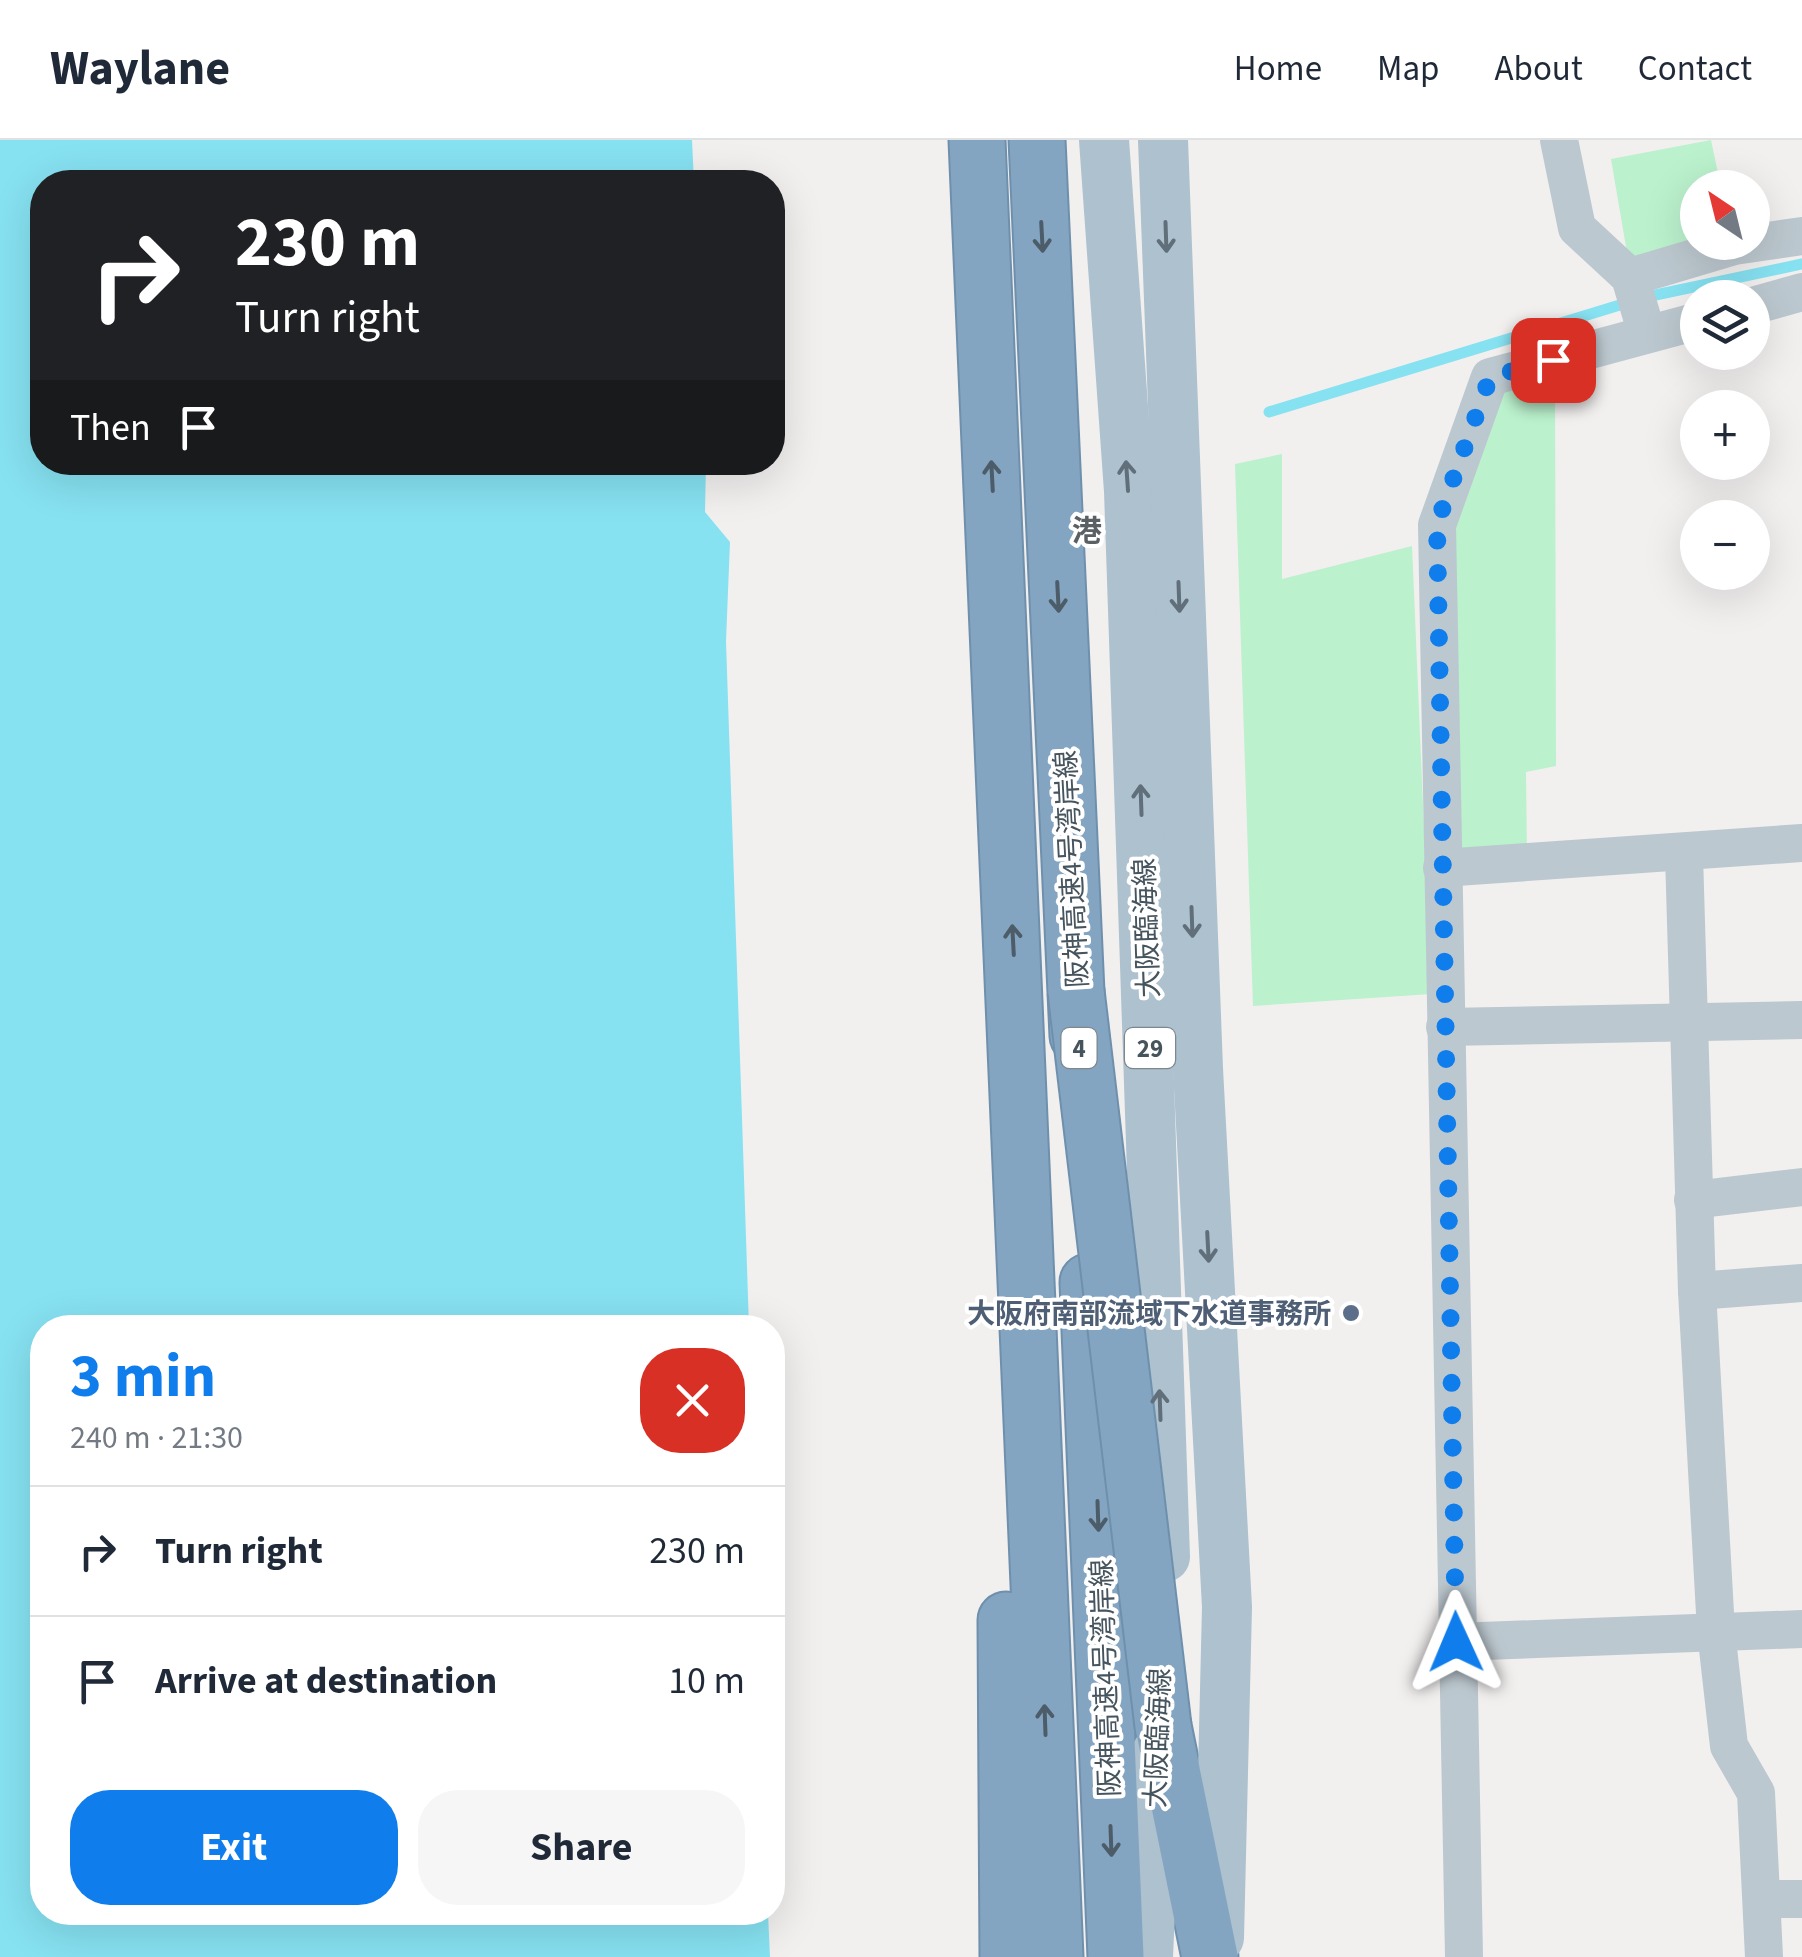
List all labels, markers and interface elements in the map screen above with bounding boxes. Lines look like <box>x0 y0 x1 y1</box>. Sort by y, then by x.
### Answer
text: Waylane <box>50 35 230 103</box>
text: Home <box>1234 44 1322 94</box>
text: Map <box>1377 44 1440 94</box>
text: About <box>1495 44 1583 94</box>
text: Contact <box>1638 44 1752 94</box>
north arrow <box>1680 170 1770 260</box>
map controls <box>1680 170 1770 590</box>
text: 230 m <box>235 193 420 293</box>
icon: right <box>70 210 200 340</box>
one-way arrow <box>1033 221 1052 253</box>
one-way arrow <box>1157 221 1176 253</box>
button: layers <box>1680 280 1770 370</box>
text: Turn right <box>235 286 420 350</box>
pin <box>1511 318 1596 403</box>
icon: arrive <box>1526 333 1581 388</box>
button: + <box>1680 390 1770 480</box>
icon: arrive <box>171 400 226 455</box>
text: Then <box>70 401 151 455</box>
one-way arrow <box>982 460 1001 492</box>
one-way arrow <box>1118 460 1137 492</box>
button: − <box>1680 500 1770 590</box>
district label: 港 <box>1072 510 1102 553</box>
one-way arrow <box>1049 581 1068 613</box>
one-way arrow <box>1170 581 1189 613</box>
street label: 阪神高速4号湾岸線 <box>1046 749 1098 989</box>
one-way arrow <box>1131 785 1150 817</box>
street label: 大阪臨海線 <box>1125 857 1169 999</box>
one-way arrow <box>1183 905 1202 937</box>
one-way arrow <box>1003 925 1022 957</box>
road number: 4 <box>1062 1028 1096 1068</box>
road number: 29 <box>1125 1028 1175 1068</box>
one-way arrow <box>1199 1230 1218 1262</box>
place label: 大阪府南部流域下水道事務所 <box>967 1294 1331 1334</box>
marker: 大阪府南部流域下水道事務所 <box>1340 1302 1362 1324</box>
text: 3 min <box>70 1335 216 1420</box>
button: close <box>640 1348 745 1453</box>
one-way arrow <box>1151 1389 1170 1421</box>
text: 240 m · 21:30 <box>70 1415 243 1461</box>
one-way arrow <box>1089 1500 1108 1532</box>
icon: right <box>70 1524 125 1579</box>
text: Turn right <box>155 1524 323 1578</box>
text: 230 m <box>649 1524 745 1578</box>
street label: 阪神高速4号湾岸線 <box>1082 1558 1130 1798</box>
position arrow <box>1404 1590 1508 1694</box>
icon: arrive <box>70 1654 125 1709</box>
text: Arrive at destination <box>155 1654 497 1708</box>
text: 10 m <box>668 1654 745 1708</box>
street label: 大阪臨海線 <box>1136 1667 1180 1809</box>
one-way arrow <box>1035 1704 1054 1736</box>
button: Exit <box>70 1790 398 1905</box>
button: Share <box>418 1790 745 1905</box>
one-way arrow <box>1102 1824 1121 1856</box>

